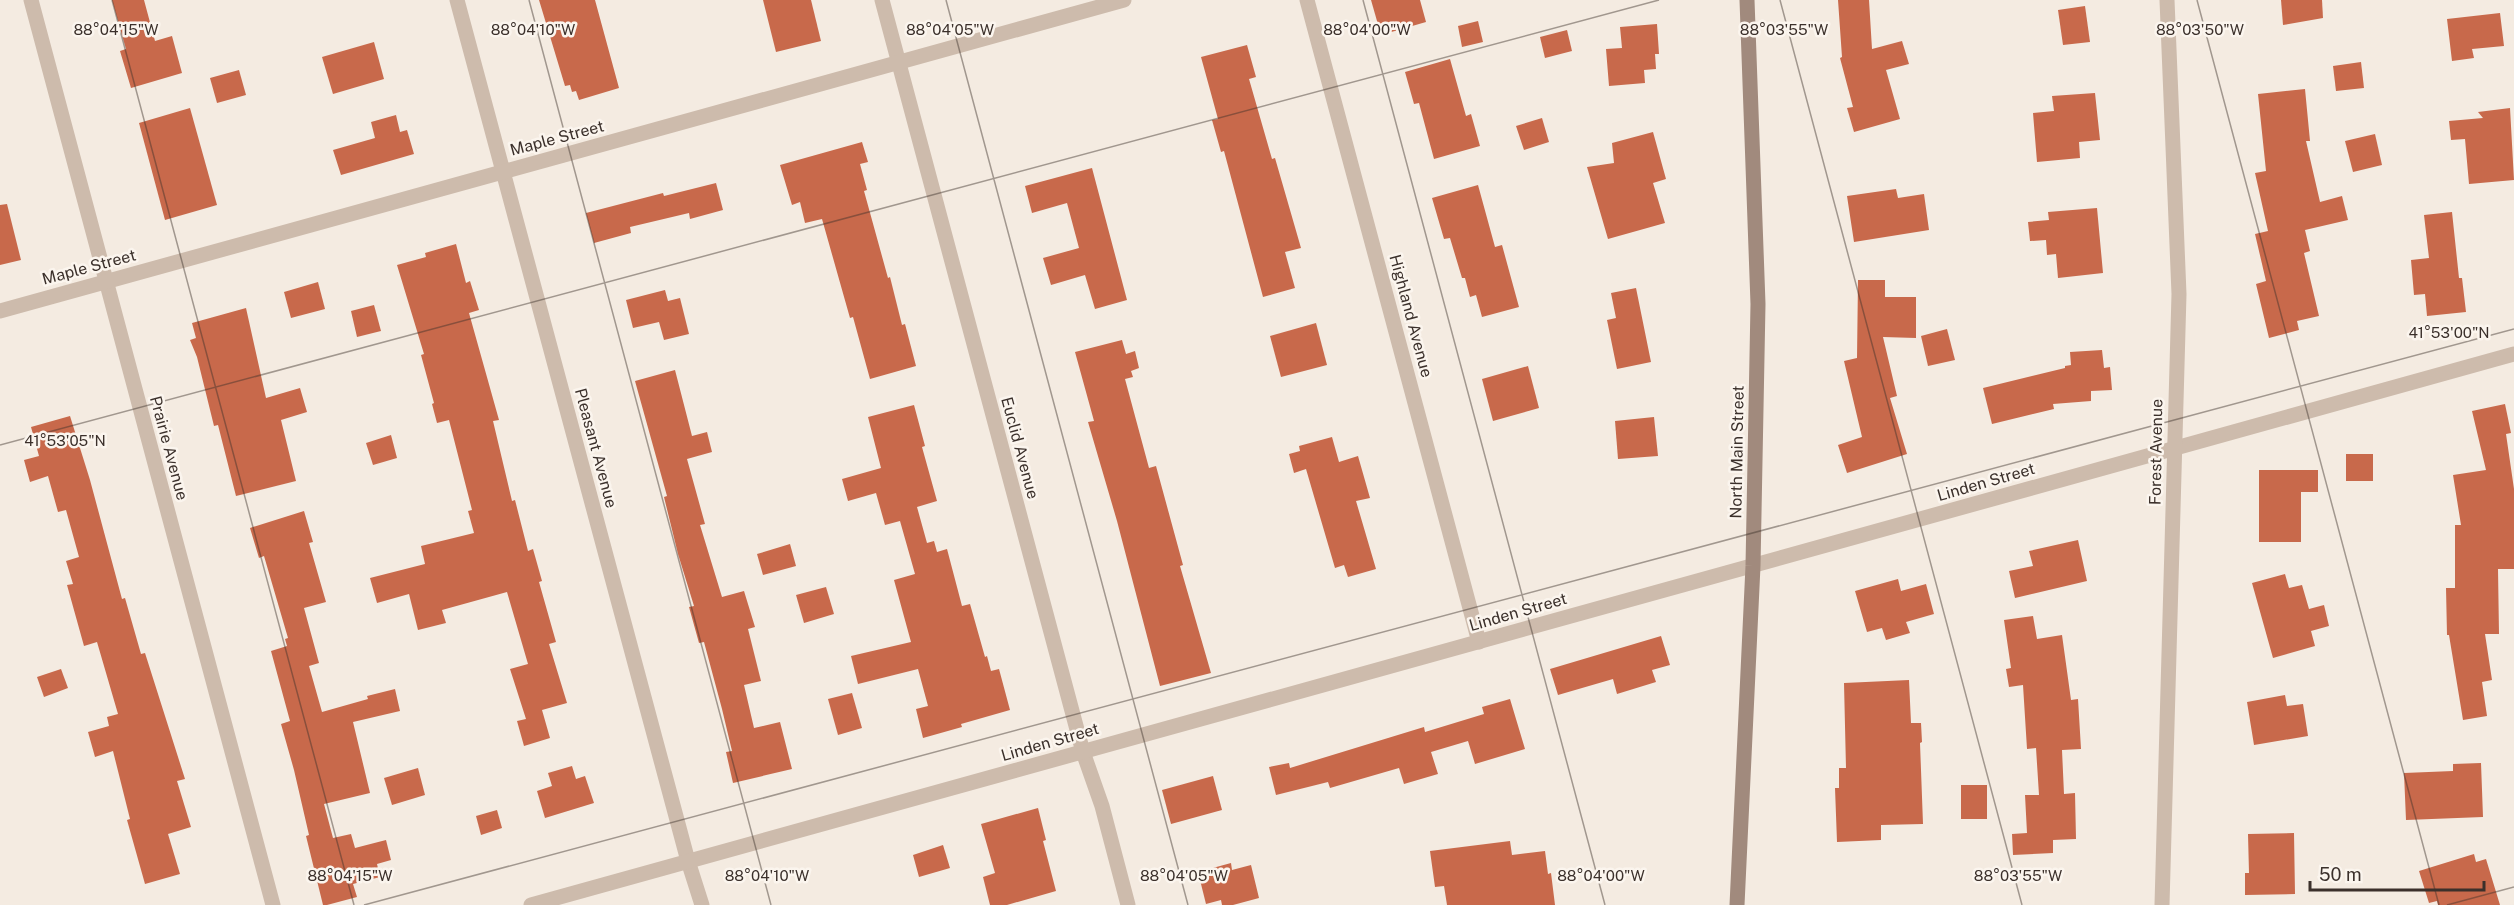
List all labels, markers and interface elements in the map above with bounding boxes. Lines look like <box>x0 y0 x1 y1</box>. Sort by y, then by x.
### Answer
text: 88°04'15"W <box>74 21 158 38</box>
text: 88°04'10"W <box>491 21 575 38</box>
text: 88°04'05"W <box>906 21 994 38</box>
text: 88°04'00"W <box>1323 21 1411 38</box>
text: 88°03'55"W <box>1740 21 1828 38</box>
text: 88°03'50"W <box>2156 21 2244 38</box>
street label: Maple Street <box>508 116 606 160</box>
street label: Maple Street <box>40 245 138 289</box>
street label: Highland Avenue <box>1385 252 1437 380</box>
text: 41°53'00"N <box>2408 324 2490 341</box>
street label: North Main Street <box>1726 385 1748 519</box>
street label: Pleasant Avenue <box>571 386 621 510</box>
street label: Prairie Avenue <box>146 394 192 502</box>
street label: Euclid Avenue <box>997 395 1043 501</box>
street label: Forest Avenue <box>2146 399 2166 505</box>
text: 41°53'05"N <box>24 432 106 449</box>
street label: Linden Street <box>1935 459 2037 505</box>
street label: Linden Street <box>1467 589 1569 635</box>
street label: Linden Street <box>999 719 1101 765</box>
scale bar <box>2310 854 2484 892</box>
text: 50 m <box>2319 864 2362 885</box>
text: 88°04'15"W <box>308 867 392 884</box>
text: 88°04'10"W <box>725 867 809 884</box>
text: 88°04'05"W <box>1140 867 1228 884</box>
text: 88°04'00"W <box>1557 867 1645 884</box>
text: 88°03'55"W <box>1974 867 2062 884</box>

